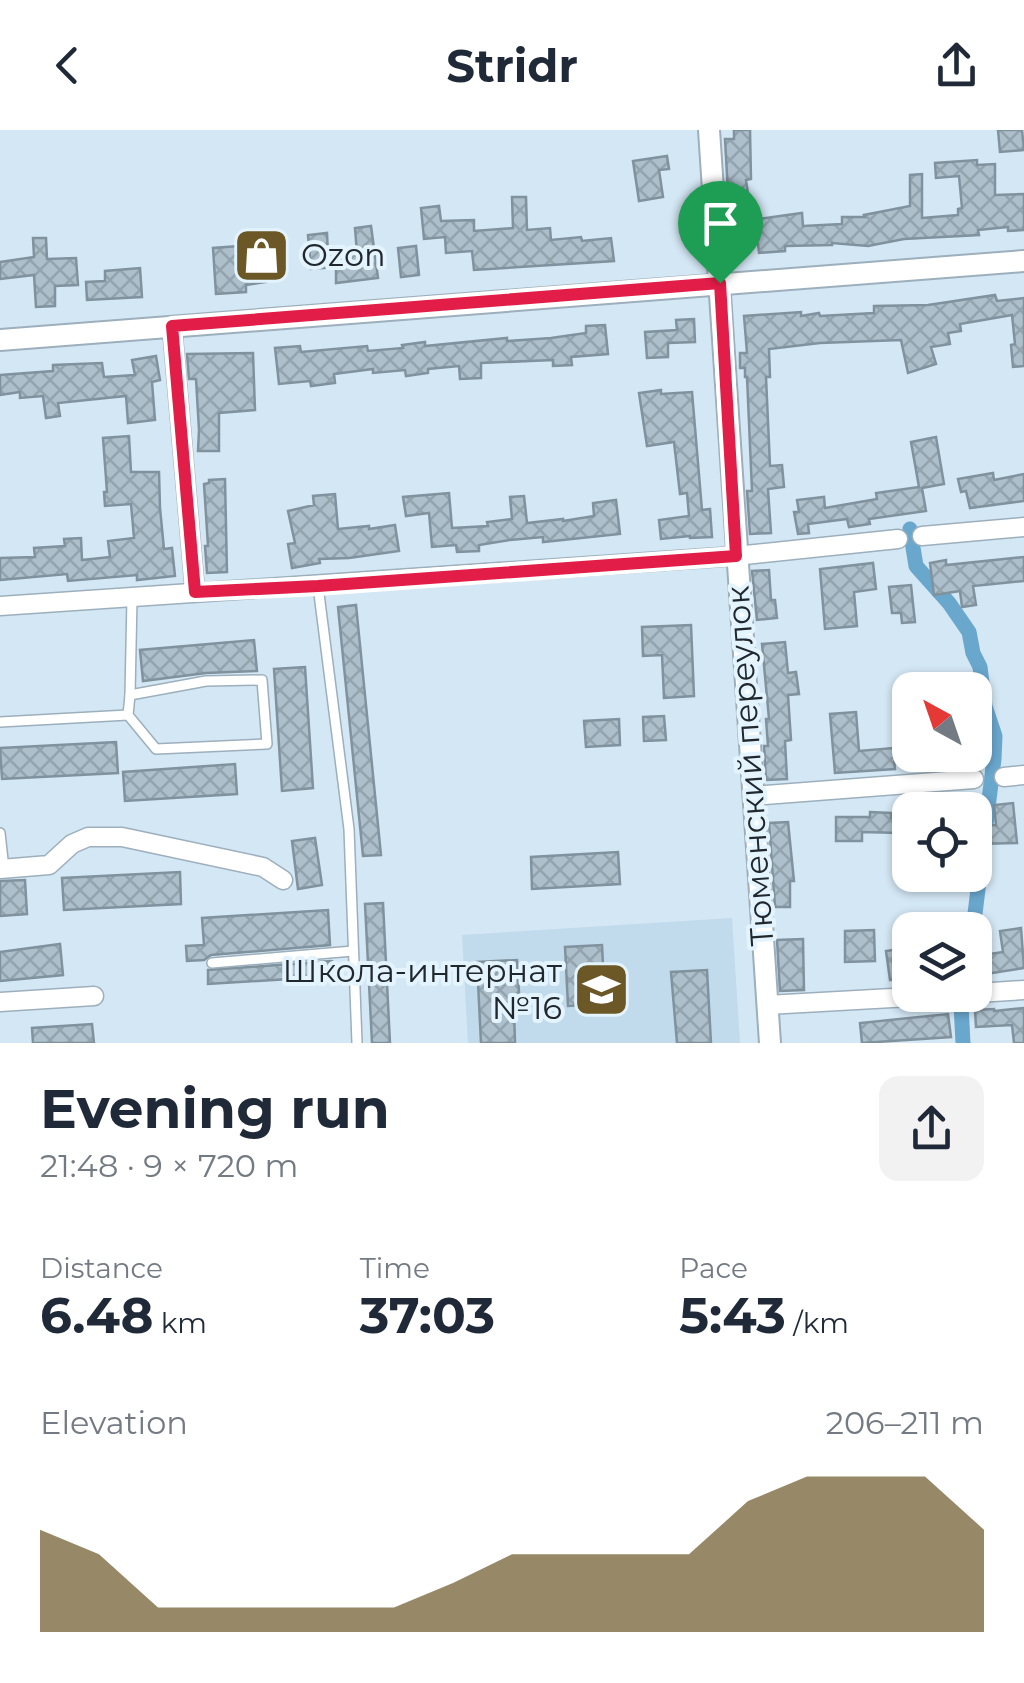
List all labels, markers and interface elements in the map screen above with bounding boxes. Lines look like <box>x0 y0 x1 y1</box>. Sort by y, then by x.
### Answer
icon: back <box>40 38 95 93</box>
text: Stridr <box>446 38 578 93</box>
icon: share <box>929 38 984 93</box>
pin <box>678 181 763 284</box>
icon: arrive <box>693 196 748 251</box>
shop icon: Ozon <box>232 225 292 285</box>
place label: Ozon <box>301 235 386 274</box>
street label: Тюменский переулок <box>717 584 782 947</box>
north arrow <box>892 672 992 772</box>
map controls <box>892 672 992 1012</box>
button: locate <box>892 792 992 892</box>
button: layers <box>892 912 992 1012</box>
place label: Школа-интернат №16 <box>282 951 563 1027</box>
school or university icon: Школа-интернат №16 <box>571 959 631 1019</box>
text: Evening run <box>40 1075 390 1142</box>
button: share <box>879 1076 984 1181</box>
text: 21:48 · 9 × 720 m <box>40 1146 298 1185</box>
text: Distance <box>40 1251 163 1285</box>
text: Time <box>360 1251 430 1285</box>
text: Pace <box>679 1251 748 1285</box>
text: 6.48 <box>40 1285 153 1346</box>
text: 37:03 <box>360 1285 495 1346</box>
text: 5:43 <box>679 1285 786 1346</box>
text: km <box>153 1306 207 1340</box>
text: /km <box>786 1306 849 1340</box>
text: Elevation <box>40 1403 188 1442</box>
text: 206–211 m <box>826 1403 984 1442</box>

